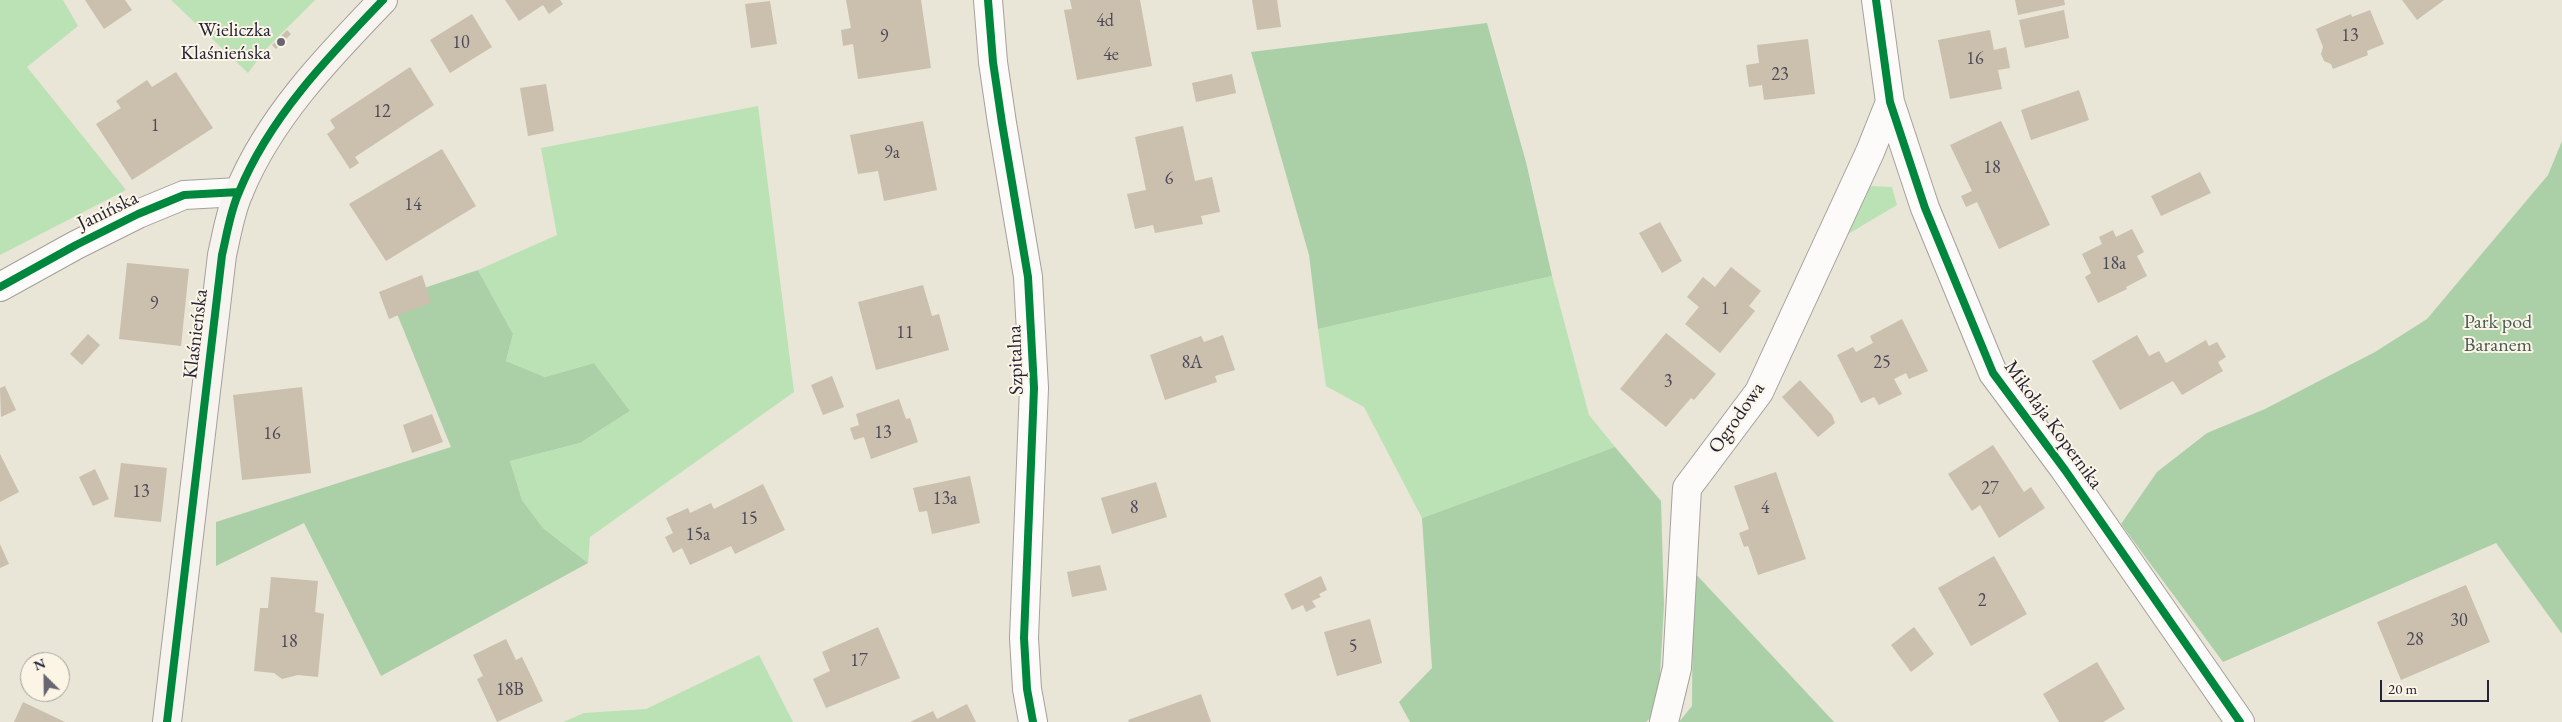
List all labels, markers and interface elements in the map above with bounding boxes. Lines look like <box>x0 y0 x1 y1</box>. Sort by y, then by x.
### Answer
house number: 4d <box>1096 10 1114 32</box>
place label: Wieliczka Klaśnieńska <box>181 19 271 66</box>
house number: 13 <box>2341 25 2359 47</box>
house number: 9 <box>880 26 888 48</box>
house number: 10 <box>452 32 470 54</box>
marker: Wieliczka Klaśnieńska <box>275 36 287 48</box>
house number: 4e <box>1103 44 1119 66</box>
house number: 16 <box>1966 48 1984 70</box>
house number: 23 <box>1771 64 1789 86</box>
house number: 12 <box>373 101 391 123</box>
house number: 1 <box>151 115 159 137</box>
house number: 9a <box>884 142 900 164</box>
house number: 18 <box>1983 157 2001 179</box>
house number: 6 <box>1165 168 1173 190</box>
street label: Janińska <box>74 186 142 236</box>
house number: 14 <box>404 194 422 216</box>
house number: 18a <box>2102 253 2126 275</box>
street label: Klaśnieńska <box>179 288 213 380</box>
house number: 9 <box>150 293 158 315</box>
house number: 1 <box>1721 298 1729 320</box>
park label: Park pod Baranem <box>2464 311 2532 358</box>
house number: 11 <box>896 322 914 344</box>
street label: Szpitalna <box>1003 325 1029 395</box>
house number: 8A <box>1181 352 1203 374</box>
house number: 25 <box>1873 352 1891 374</box>
street label: Mikołaja Kopernika <box>1998 356 2108 494</box>
house number: 3 <box>1664 371 1672 393</box>
street label: Ogrodowa <box>1704 378 1770 458</box>
house number: 13 <box>874 422 892 444</box>
house number: 16 <box>263 423 281 445</box>
house number: 27 <box>1981 478 1999 500</box>
house number: 13 <box>132 481 150 503</box>
house number: 13a <box>933 488 957 510</box>
house number: 8 <box>1130 497 1138 519</box>
house number: 4 <box>1761 497 1769 519</box>
house number: 15 <box>740 508 758 530</box>
house number: 15a <box>686 524 710 546</box>
house number: 2 <box>1978 590 1986 612</box>
house number: 30 <box>2450 610 2468 632</box>
house number: 28 <box>2406 629 2424 651</box>
house number: 18 <box>280 631 298 653</box>
house number: 5 <box>1349 636 1357 658</box>
house number: 17 <box>850 650 868 672</box>
north arrow <box>20 652 70 702</box>
text: N <box>31 654 48 675</box>
scale bar <box>2382 670 2491 702</box>
house number: 18B <box>496 679 524 701</box>
text: 20 m <box>2388 679 2417 698</box>

